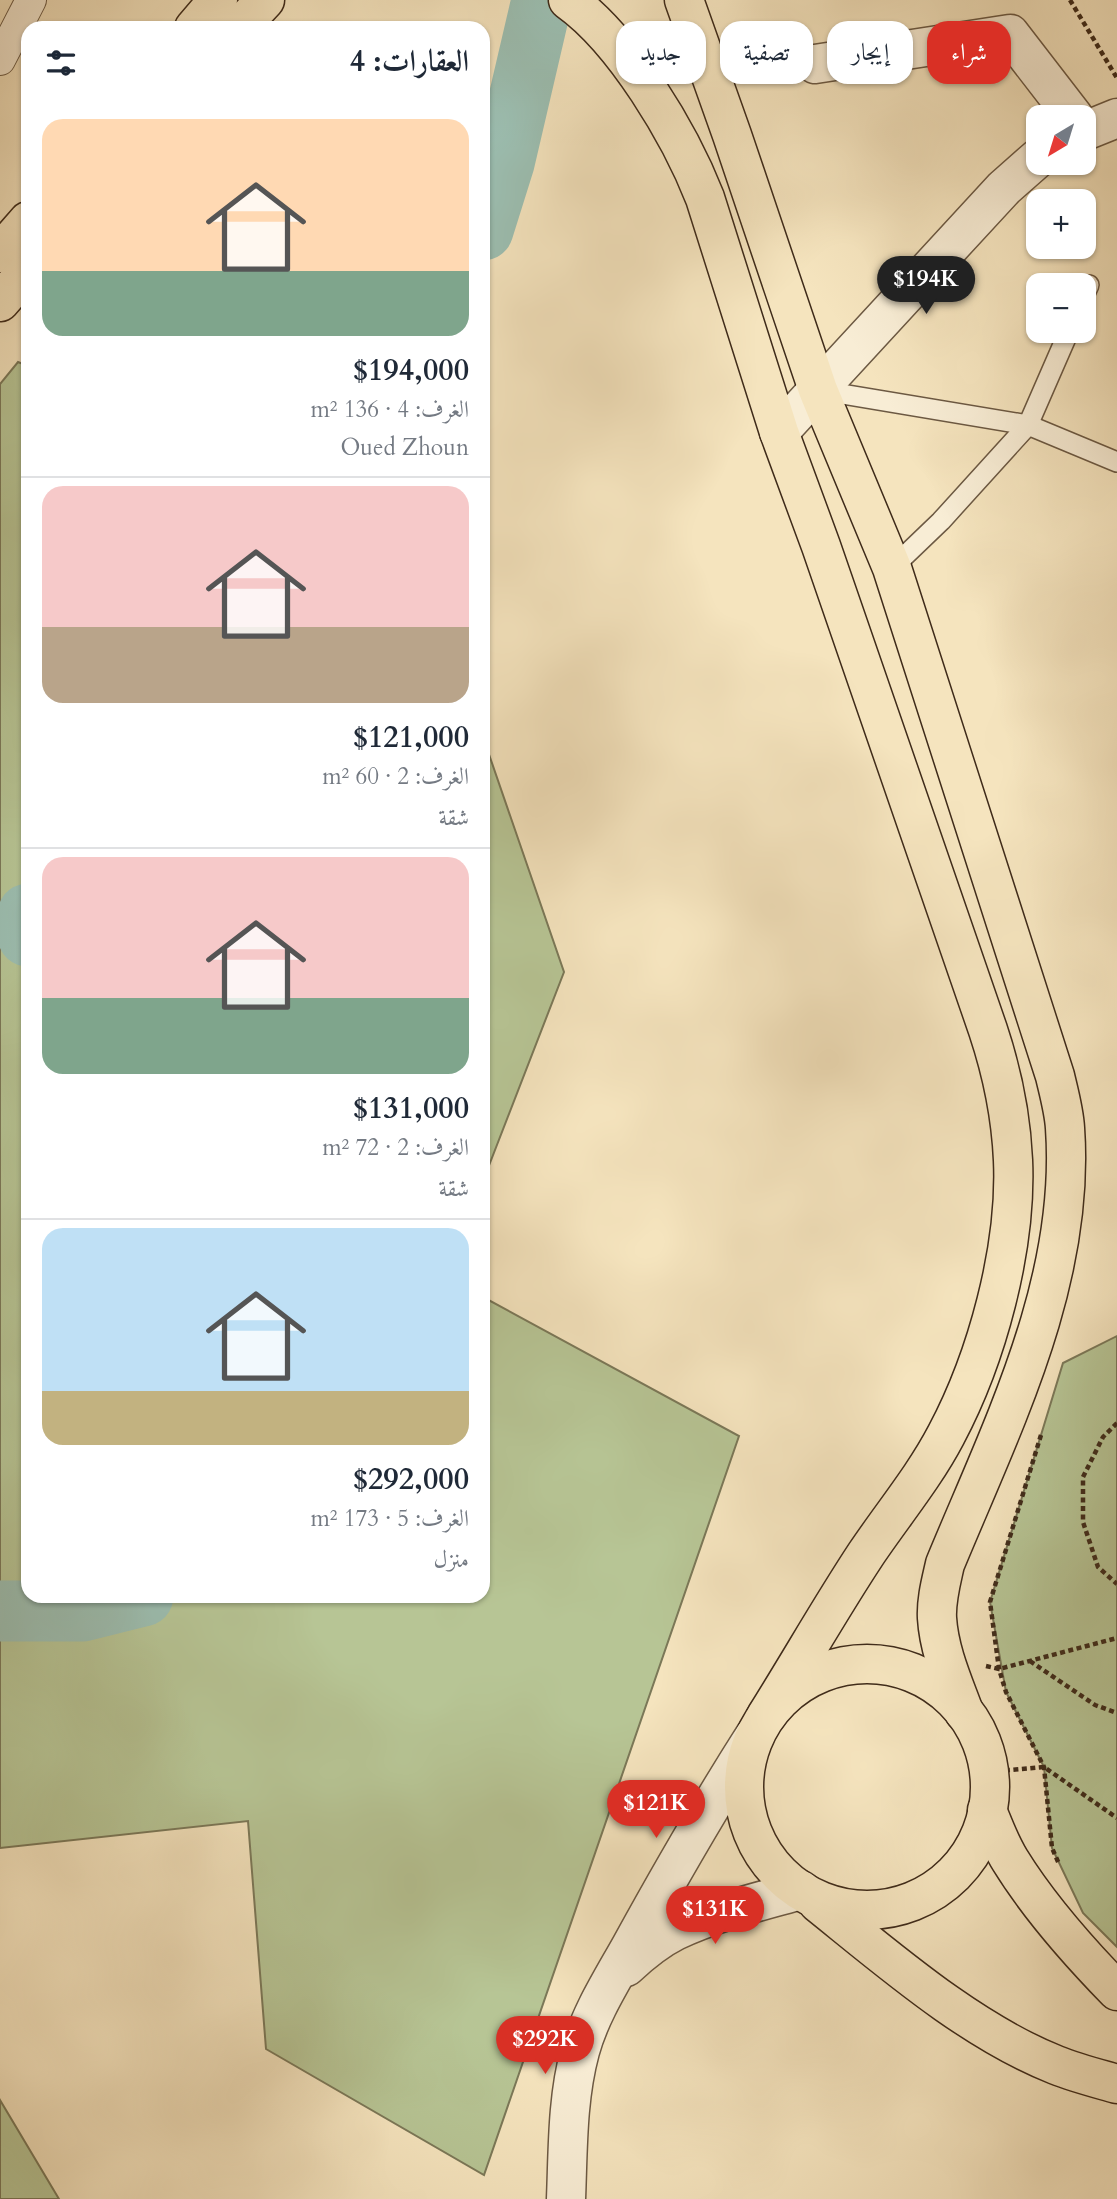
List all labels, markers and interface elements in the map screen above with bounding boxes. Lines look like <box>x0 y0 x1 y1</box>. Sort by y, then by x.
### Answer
chip: جديد <box>616 21 706 84</box>
chip: تصفية <box>720 21 813 84</box>
chip: إيجار <box>827 21 913 84</box>
chip: شراء <box>927 21 1011 84</box>
text: العقارات: 4 <box>350 41 469 82</box>
icon: filters <box>42 44 80 82</box>
north arrow <box>1026 105 1096 175</box>
map controls <box>1026 105 1096 343</box>
icon: home <box>193 164 319 290</box>
button: + <box>1026 189 1096 259</box>
pin: $194K <box>877 256 975 316</box>
text: $194K <box>893 263 959 294</box>
button: − <box>1026 273 1096 343</box>
text: $194,000 <box>353 350 469 391</box>
text: الغرف: 4 · 136 m² <box>310 394 469 425</box>
text: Oued Zhoun <box>340 432 469 463</box>
icon: home <box>193 531 319 657</box>
text: $121,000 <box>353 717 469 758</box>
text: الغرف: 2 · 60 m² <box>322 761 469 792</box>
text: شقة <box>439 802 469 833</box>
icon: home <box>193 902 319 1028</box>
text: $131,000 <box>353 1088 469 1129</box>
text: الغرف: 2 · 72 m² <box>322 1132 469 1163</box>
text: شقة <box>439 1173 469 1204</box>
icon: home <box>193 1273 319 1399</box>
text: $292,000 <box>353 1459 469 1500</box>
text: الغرف: 5 · 173 m² <box>310 1503 469 1534</box>
text: منزل <box>434 1544 469 1575</box>
pin: $121K <box>607 1780 705 1840</box>
text: $121K <box>623 1787 689 1818</box>
pin: $131K <box>666 1886 764 1946</box>
text: $131K <box>682 1893 748 1924</box>
pin: $292K <box>496 2016 594 2076</box>
text: $292K <box>512 2023 578 2054</box>

